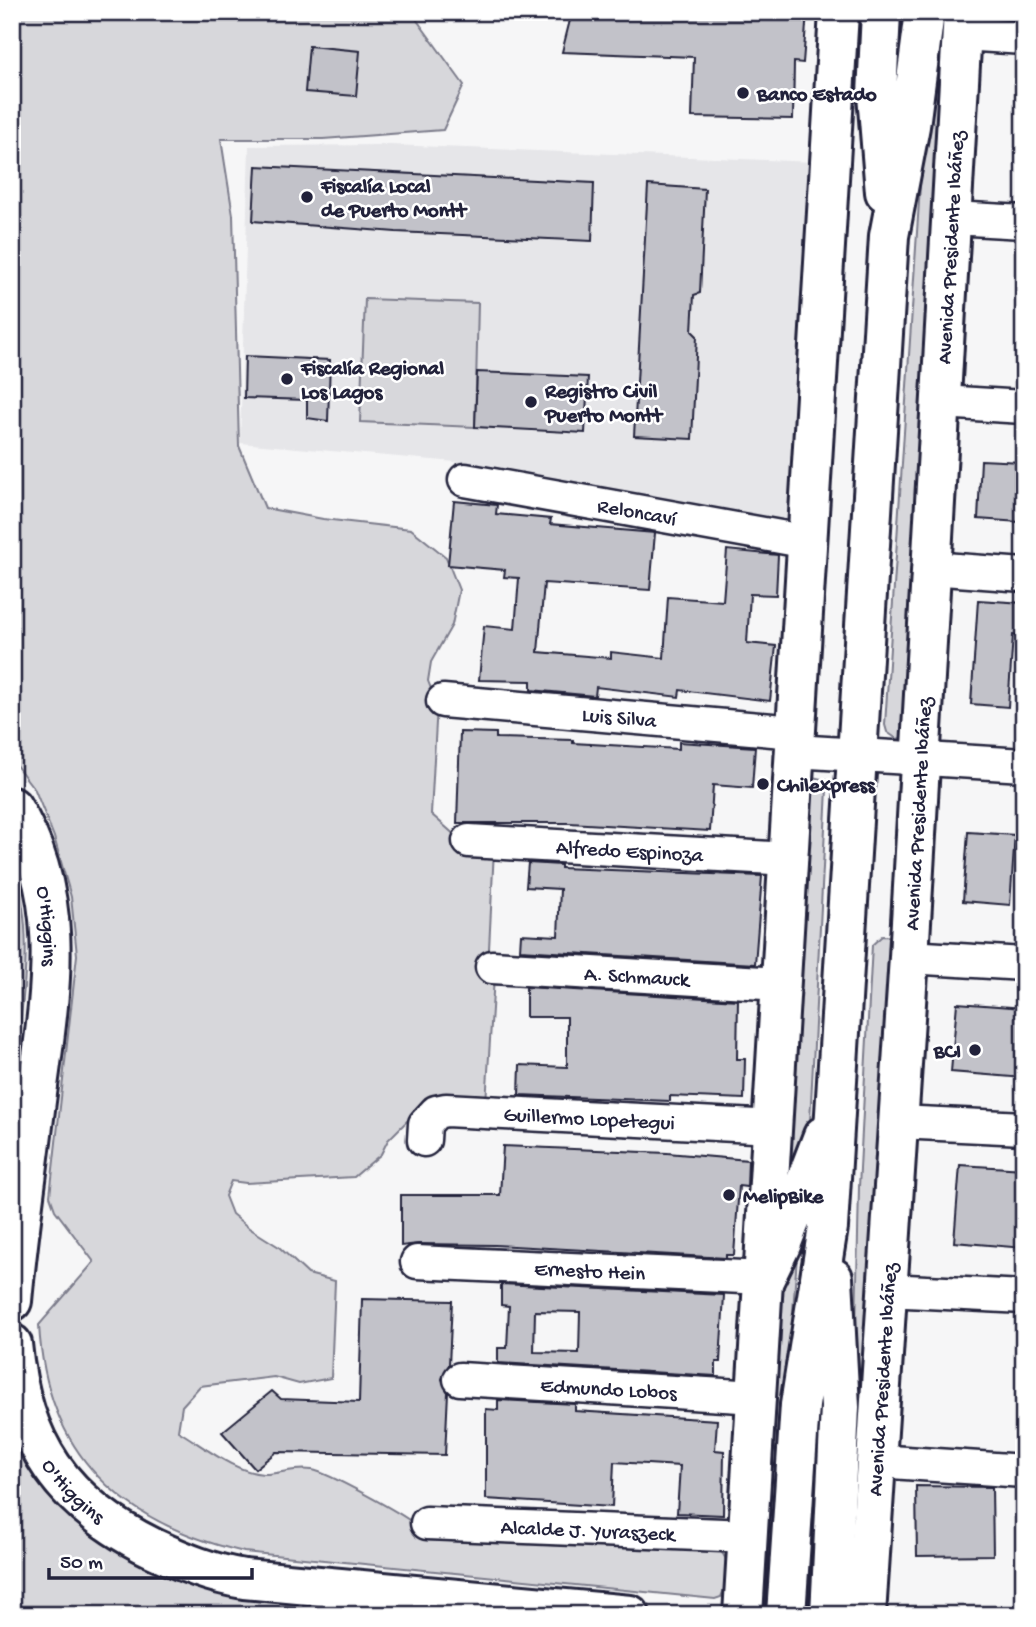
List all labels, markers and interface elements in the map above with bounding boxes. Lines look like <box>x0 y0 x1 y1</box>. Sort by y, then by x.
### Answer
place label: Banco Estado <box>756 84 877 109</box>
marker: Banco Estado <box>735 85 751 101</box>
street label: Avenida Presidente Ibáñez <box>934 130 972 365</box>
place label: Fiscalía Local de Puerto Montt <box>320 176 468 225</box>
marker: Fiscalía Local de Puerto Montt <box>299 189 315 205</box>
place label: Fiscalía Regional Los Lagos <box>300 358 445 407</box>
marker: Fiscalía Regional Los Lagos <box>279 371 295 387</box>
place label: Registro Civil Puerto Montt <box>544 381 664 430</box>
marker: Registro Civil Puerto Montt <box>523 394 539 410</box>
street label: Reloncaví <box>595 495 679 534</box>
street label: Avenida Presidente Ibáñez <box>902 696 940 931</box>
street label: Luis Silva <box>581 704 659 736</box>
place label: Chilexpress <box>776 775 876 800</box>
marker: Chilexpress <box>755 776 771 792</box>
street label: Alfredo Espinoza <box>555 837 705 870</box>
street label: O'Higgins <box>28 884 60 968</box>
street label: A. Schmauck <box>583 963 692 995</box>
place label: BCI <box>933 1041 961 1066</box>
marker: BCI <box>967 1042 983 1058</box>
street label: Guillermo Lopetegui <box>503 1104 675 1138</box>
place label: MelipBike <box>743 1186 825 1211</box>
marker: MelipBike <box>721 1187 737 1203</box>
street label: Ernesto Hein <box>534 1258 646 1288</box>
street label: Avenida Presidente Ibáñez <box>865 1262 905 1497</box>
street label: Edmundo Lobos <box>540 1375 679 1408</box>
street label: O'Higgins <box>34 1455 109 1532</box>
street label: Alcalde J. Yuraszeck <box>500 1517 678 1549</box>
scale bar <box>49 1536 252 1580</box>
text: 50 m <box>60 1552 103 1577</box>

